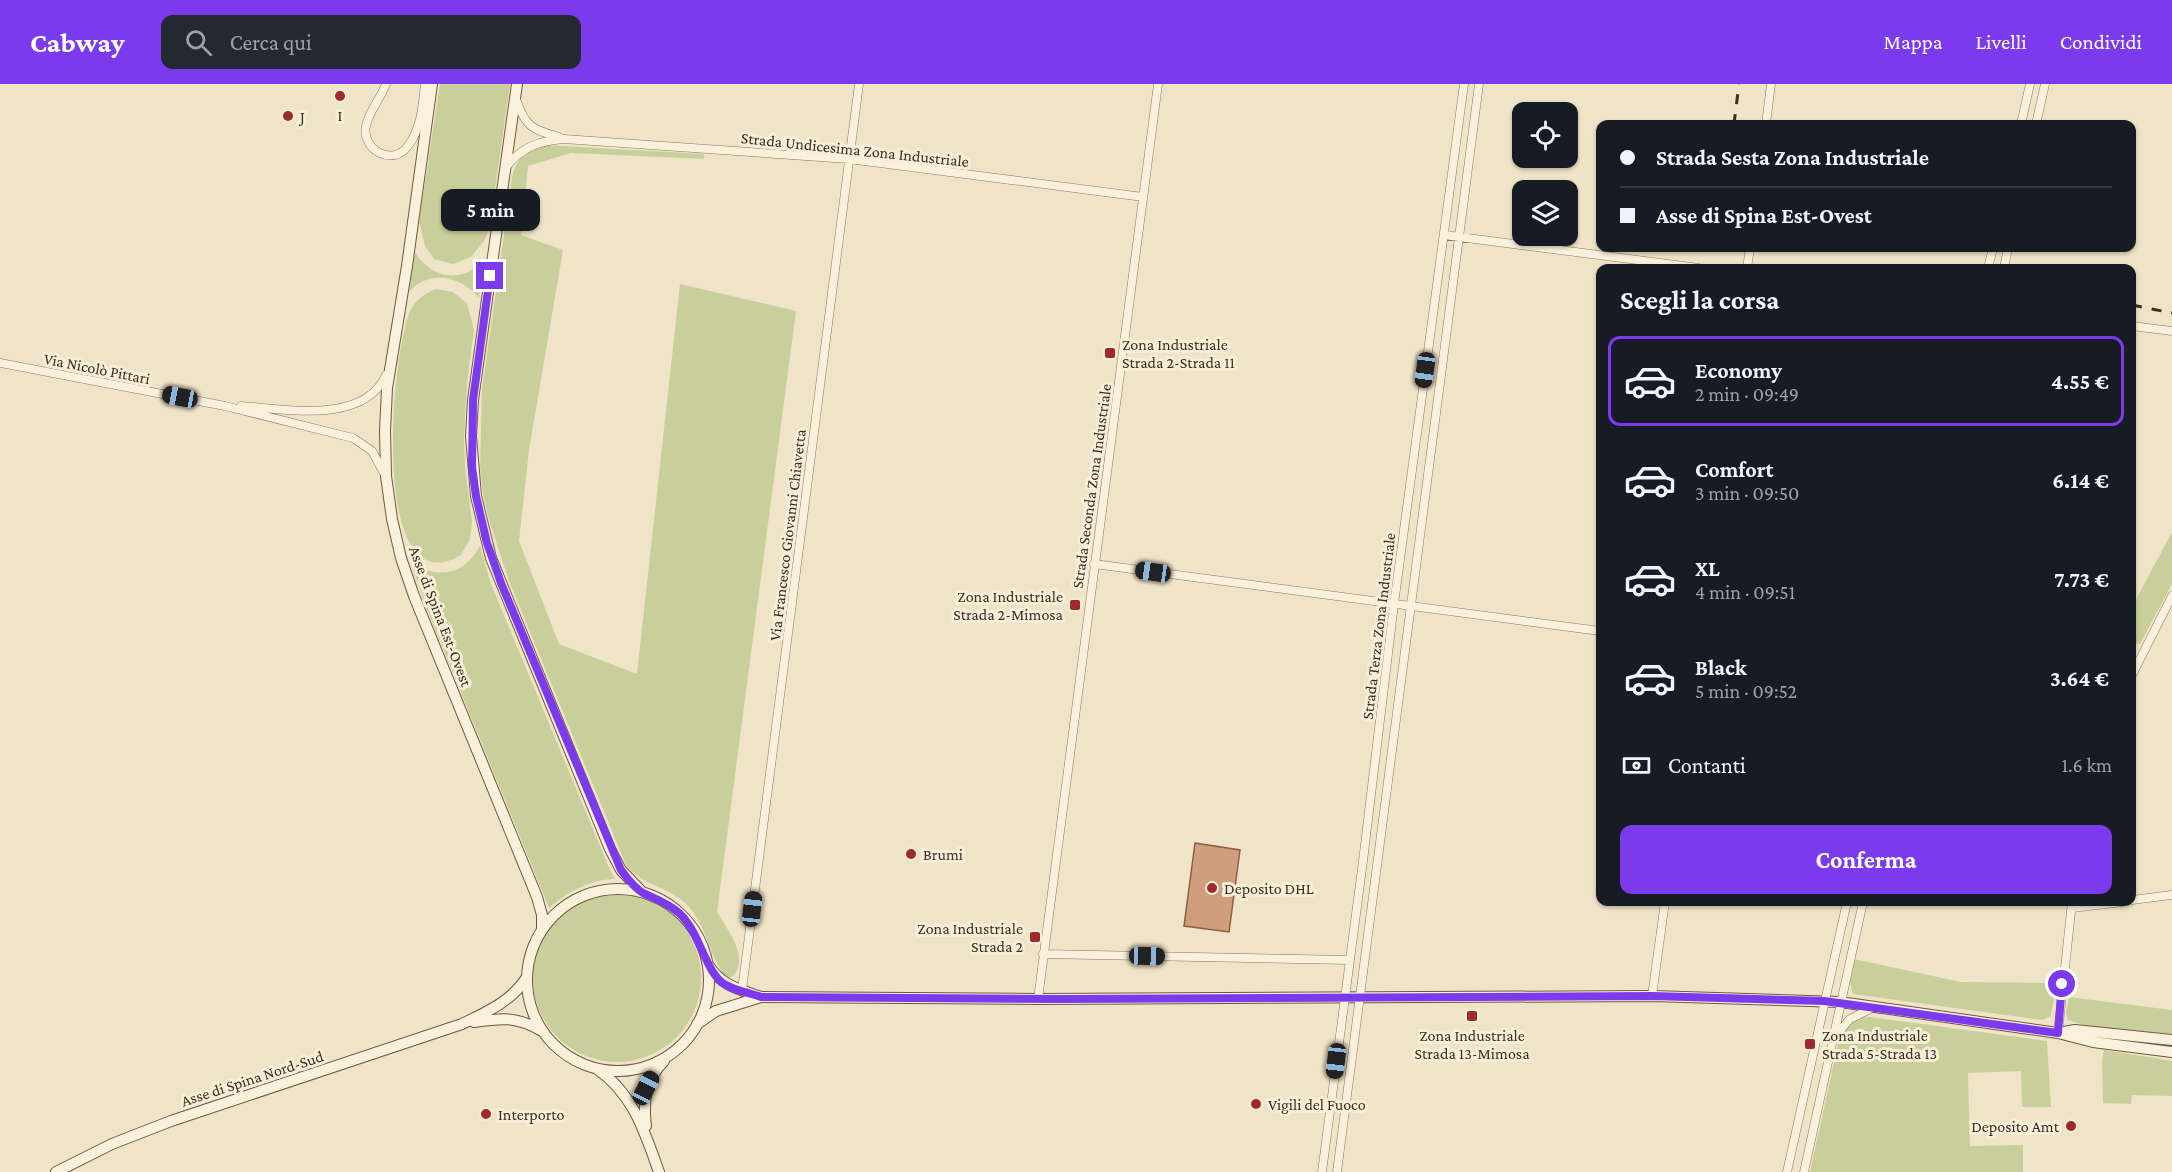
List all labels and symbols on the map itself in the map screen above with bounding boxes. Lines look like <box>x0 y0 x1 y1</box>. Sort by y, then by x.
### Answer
marker: I <box>333 89 347 103</box>
place label: I <box>338 107 343 124</box>
place label: J <box>298 108 305 126</box>
marker: J <box>281 109 295 123</box>
street label: Strada Undicesima Zona Industriale <box>740 129 970 170</box>
callout: 5 min <box>440 189 540 231</box>
route end <box>476 262 503 289</box>
place label: Zona Industriale Strada 2-Strada 11 <box>1122 336 1235 371</box>
marker: Zona Industriale Strada 2-Strada 11 <box>1103 346 1117 360</box>
street label: Via Nicolò Pittari <box>42 350 151 387</box>
car <box>1414 351 1436 389</box>
street label: Strada Seconda Zona Industriale <box>1069 383 1114 590</box>
car <box>161 385 199 409</box>
street label: Via Francesco Giovanni Chiavetta <box>766 428 809 642</box>
street label: Strada Terza Zona Industriale <box>1359 532 1398 720</box>
street label: Asse di Spina Est-Ovest <box>405 544 475 690</box>
car <box>1134 561 1172 583</box>
place label: Zona Industriale Strada 2-Mimosa <box>953 588 1064 623</box>
marker: Zona Industriale Strada 2-Mimosa <box>1068 598 1082 612</box>
place label: Brumi <box>923 846 963 863</box>
marker: Brumi <box>904 847 918 861</box>
place label: Deposito DHL <box>1224 880 1314 898</box>
marker: Deposito DHL <box>1205 881 1219 895</box>
car <box>741 890 763 928</box>
place label: Zona Industriale Strada 2 <box>917 920 1023 955</box>
marker: Zona Industriale Strada 2 <box>1028 930 1042 944</box>
car <box>1129 947 1165 965</box>
route start <box>2048 970 2075 997</box>
marker: Zona Industriale Strada 13-Mimosa <box>1465 1009 1479 1023</box>
place label: Zona Industriale Strada 13-Mimosa <box>1414 1027 1530 1062</box>
place label: Zona Industriale Strada 5-Strada 13 <box>1822 1027 1937 1062</box>
marker: Zona Industriale Strada 5-Strada 13 <box>1803 1037 1817 1051</box>
car <box>1325 1042 1347 1080</box>
street label: Asse di Spina Nord-Sud <box>179 1047 326 1110</box>
car <box>630 1068 662 1108</box>
place label: Vigili del Fuoco <box>1268 1096 1366 1114</box>
marker: Vigili del Fuoco <box>1249 1097 1263 1111</box>
place label: Interporto <box>498 1106 565 1124</box>
marker: Interporto <box>479 1107 493 1121</box>
place label: Deposito Amt <box>1971 1118 2060 1136</box>
marker: Deposito Amt <box>2064 1119 2078 1133</box>

